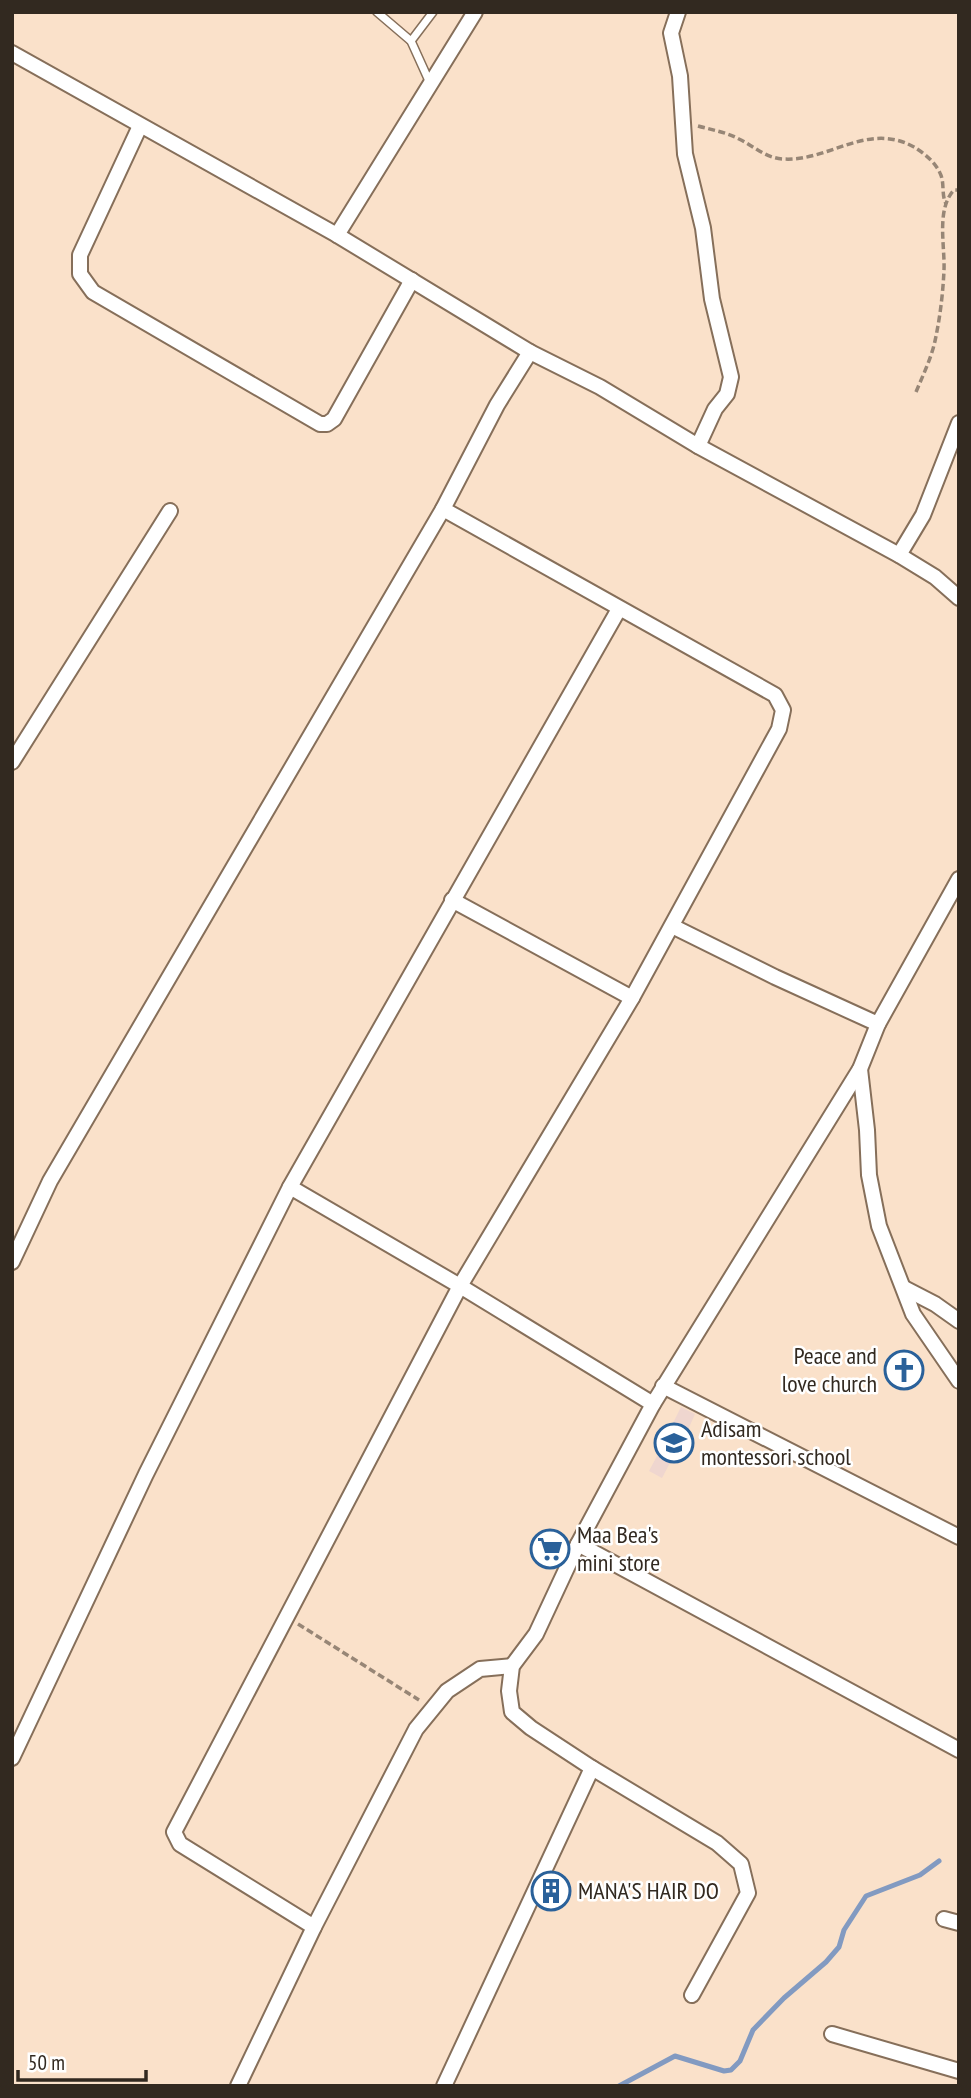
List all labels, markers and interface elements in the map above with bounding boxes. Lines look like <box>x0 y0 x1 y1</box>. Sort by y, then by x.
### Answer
place label: Peace and love church <box>782 1340 877 1399</box>
church icon: Peace and love church <box>883 1349 925 1391</box>
place label: Adisam montessori school <box>701 1413 851 1472</box>
school or university icon: Adisam montessori school <box>653 1422 695 1464</box>
place label: Maa Bea's mini store <box>577 1519 660 1578</box>
supermarket icon: Maa Bea's mini store <box>529 1528 571 1570</box>
building icon: MANA'S HAIR DO <box>530 1870 572 1912</box>
place label: MANA'S HAIR DO <box>578 1875 719 1906</box>
scale bar <box>18 2038 145 2082</box>
text: 50 m <box>28 2049 65 2076</box>

